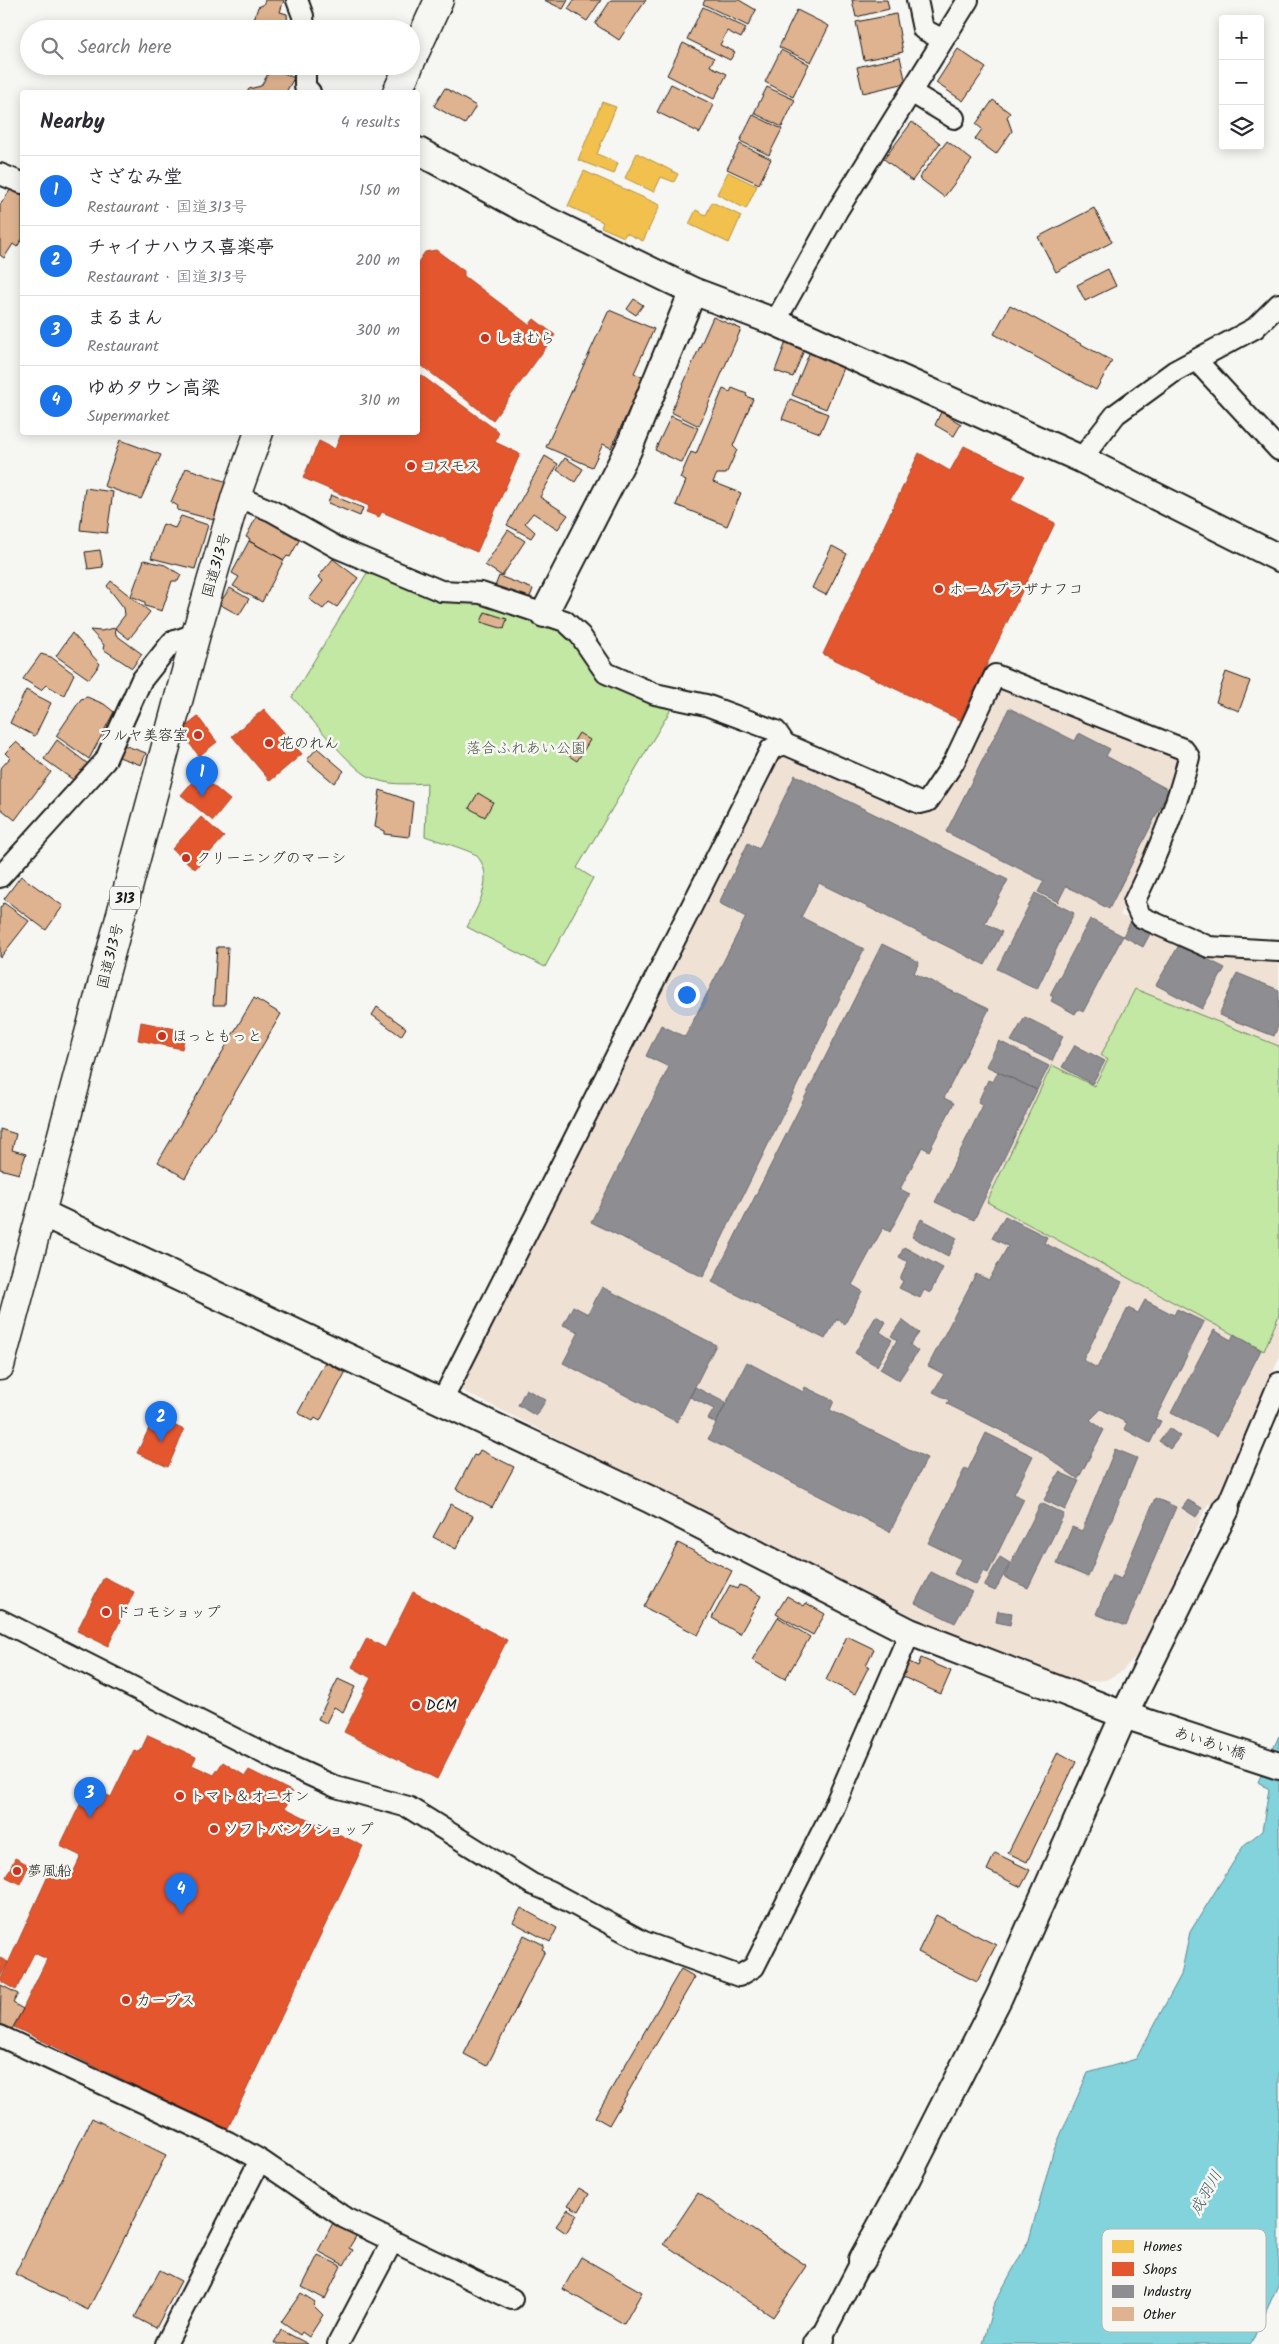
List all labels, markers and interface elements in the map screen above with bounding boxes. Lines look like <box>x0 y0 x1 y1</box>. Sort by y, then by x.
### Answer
map controls <box>1219 15 1264 150</box>
button: + <box>1219 15 1264 60</box>
search box <box>20 20 420 75</box>
text: Search here <box>78 33 172 63</box>
icon: search <box>38 34 66 62</box>
button: − <box>1219 60 1264 105</box>
button: layers <box>1219 105 1264 150</box>
text: Nearby <box>40 106 105 139</box>
text: 4 results <box>341 110 400 135</box>
text: さざなみ堂 <box>87 163 182 193</box>
text: 1 <box>54 178 58 203</box>
text: 150 m <box>359 178 400 203</box>
text: Restaurant · 国道313号 <box>87 195 247 220</box>
text: チャイナハウス喜楽亭 <box>87 233 275 263</box>
text: 2 <box>51 248 61 273</box>
text: 200 m <box>356 248 400 273</box>
text: Restaurant · 国道313号 <box>87 265 247 290</box>
text: まるまん <box>87 304 163 334</box>
text: 3 <box>52 318 60 343</box>
text: 300 m <box>356 318 400 343</box>
place label: しまむら <box>495 327 555 351</box>
marker: しまむら <box>479 332 491 344</box>
text: Restaurant <box>87 334 159 359</box>
text: ゆめタウン高梁 <box>87 374 220 404</box>
text: 4 <box>52 388 60 413</box>
text: 310 m <box>359 388 400 413</box>
text: Supermarket <box>87 404 170 429</box>
place label: コスモス <box>421 455 480 479</box>
marker: コスモス <box>405 460 417 472</box>
street label: 国道313号 <box>196 530 238 601</box>
place label: ホームプラザナフコ <box>949 578 1083 602</box>
marker: ホームプラザナフコ <box>933 583 945 595</box>
place label: フルヤ美容室 <box>99 724 188 748</box>
marker: フルヤ美容室 <box>192 729 204 741</box>
place label: 花のれん <box>279 732 339 756</box>
marker: 花のれん <box>263 737 275 749</box>
park label: 落合ふれあい公園 <box>466 737 586 761</box>
pin: 1 <box>186 756 218 797</box>
place label: クリーニングのマーシ <box>196 847 346 871</box>
marker: クリーニングのマーシ <box>180 852 192 864</box>
road number: 313 <box>110 886 140 910</box>
street label: 国道313号 <box>91 921 131 992</box>
your location <box>674 982 700 1008</box>
place label: ほっともっと <box>172 1025 262 1049</box>
marker: ほっともっと <box>156 1030 168 1042</box>
pin: 2 <box>145 1401 177 1442</box>
place label: ドコモショップ <box>116 1601 220 1625</box>
marker: ドコモショップ <box>100 1606 112 1618</box>
place label: DCM <box>426 1694 457 1718</box>
marker: DCM <box>410 1699 422 1711</box>
street label: あいあい橋 <box>1171 1721 1249 1767</box>
pin: 3 <box>74 1777 106 1818</box>
place label: トマト＆オニオン <box>190 1785 309 1809</box>
marker: トマト＆オニオン <box>174 1790 186 1802</box>
place label: ソフトバンクショップ <box>224 1818 373 1842</box>
marker: ソフトバンクショップ <box>208 1823 220 1835</box>
place label: 夢風船 <box>27 1860 72 1884</box>
marker: 夢風船 <box>11 1865 23 1877</box>
pin: 4 <box>165 1873 197 1914</box>
place label: カーブス <box>136 1989 195 2013</box>
marker: カーブス <box>120 1994 132 2006</box>
water label: 成羽川 <box>1183 2166 1229 2220</box>
legend <box>1102 2229 1266 2332</box>
text: Homes <box>1143 2236 1182 2258</box>
text: Shops <box>1143 2259 1177 2281</box>
text: Industry <box>1143 2281 1192 2303</box>
text: Other <box>1143 2304 1177 2326</box>

